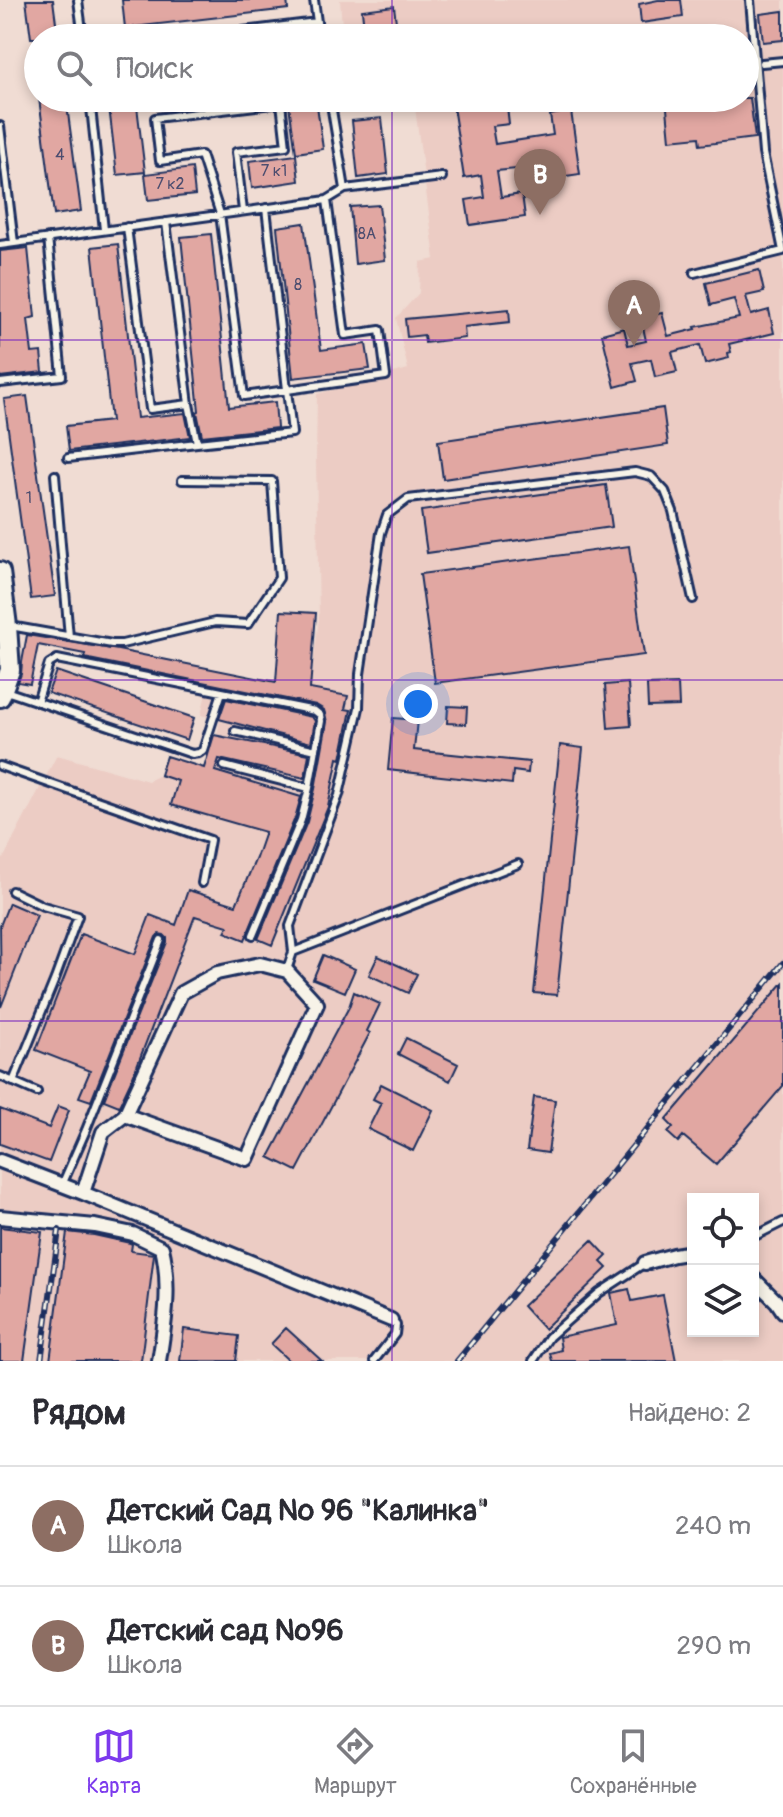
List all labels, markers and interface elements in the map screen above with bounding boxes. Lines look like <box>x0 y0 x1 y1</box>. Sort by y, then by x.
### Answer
search box <box>24 24 759 112</box>
icon: search <box>52 46 96 90</box>
text: Поиск <box>116 50 194 87</box>
house number: 4 <box>55 145 65 165</box>
pin: B <box>514 149 566 215</box>
house number: 7 к1 <box>261 161 287 181</box>
house number: 7 к2 <box>155 174 185 194</box>
house number: 8А <box>358 224 376 244</box>
house number: 8 <box>294 275 302 295</box>
pin: A <box>608 280 660 346</box>
house number: 1 <box>26 488 32 508</box>
your location <box>398 684 438 724</box>
map controls <box>687 1193 759 1337</box>
button: locate <box>687 1193 759 1265</box>
button: layers <box>687 1265 759 1337</box>
text: Рядом <box>32 1392 126 1435</box>
text: Найдено: 2 <box>627 1397 751 1429</box>
text: Детский Сад № 96 "Калинка" <box>108 1492 489 1529</box>
text: A <box>50 1510 66 1542</box>
text: 240 m <box>675 1510 751 1542</box>
text: Школа <box>108 1529 182 1561</box>
text: Детский сад №96 <box>108 1612 344 1649</box>
text: B <box>51 1630 65 1662</box>
text: 290 m <box>677 1630 751 1662</box>
text: Школа <box>108 1649 182 1681</box>
tab: Карта <box>86 1724 141 1800</box>
tab: Маршрут <box>314 1724 397 1800</box>
tab: Сохранённые <box>570 1724 697 1800</box>

